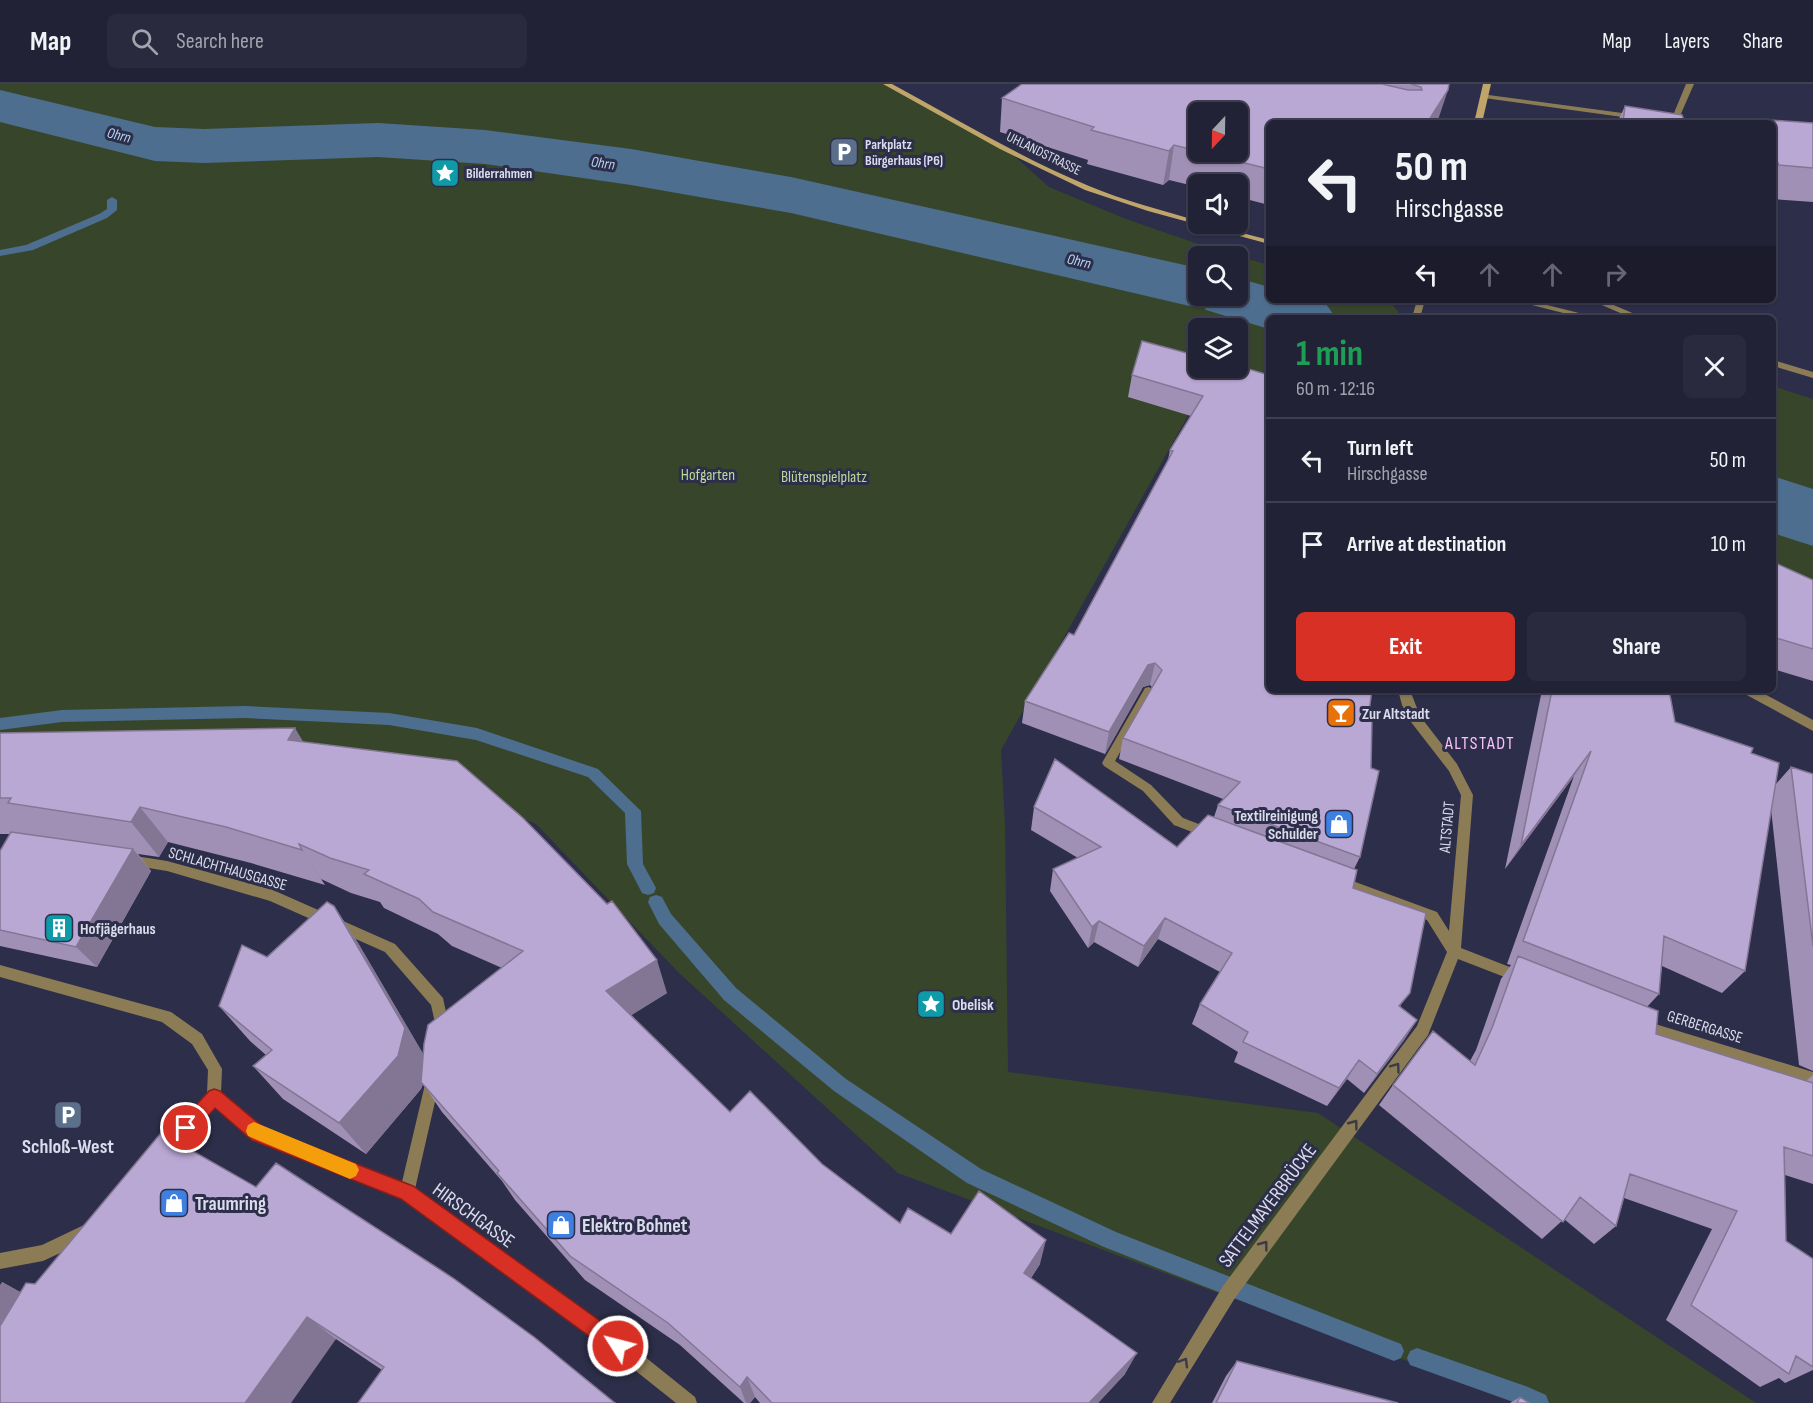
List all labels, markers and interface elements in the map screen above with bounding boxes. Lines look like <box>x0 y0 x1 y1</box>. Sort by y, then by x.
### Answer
search box <box>107 14 527 68</box>
text: Map <box>30 25 71 58</box>
icon: search <box>128 25 161 58</box>
text: Search here <box>176 28 264 55</box>
text: Map <box>1602 29 1631 54</box>
text: Layers <box>1664 29 1710 54</box>
text: Share <box>1743 29 1783 54</box>
north arrow <box>1188 102 1248 162</box>
map controls <box>1188 102 1248 378</box>
water label: Ohrn <box>105 123 133 148</box>
street label: UHLANDSTRASSE <box>1004 128 1084 179</box>
parking icon: Parkplatz Bürgerhaus (P6) <box>828 136 860 168</box>
place label: Parkplatz Bürgerhaus (P6) <box>865 136 943 169</box>
text: 50 m <box>1395 142 1468 193</box>
icon: left <box>1296 144 1374 222</box>
water label: Ohrn <box>590 152 616 175</box>
place icon: Bilderrahmen <box>429 157 461 189</box>
place label: Bilderrahmen <box>466 165 532 182</box>
button: sound <box>1188 174 1248 234</box>
text: Hirschgasse <box>1395 193 1504 225</box>
button: search <box>1188 246 1248 306</box>
water label: Ohrn <box>1065 250 1093 273</box>
icon: left <box>1410 258 1443 291</box>
icon: ahead <box>1473 258 1506 291</box>
icon: ahead <box>1536 258 1569 291</box>
icon: right <box>1599 258 1632 291</box>
button: layers <box>1188 318 1248 378</box>
text: 1 min <box>1296 333 1363 376</box>
button: close <box>1683 335 1746 398</box>
text: 60 m · 12:16 <box>1296 377 1375 401</box>
text: Turn left <box>1347 435 1413 462</box>
icon: left <box>1296 444 1329 477</box>
text: 50 m <box>1710 447 1746 474</box>
text: Hirschgasse <box>1347 462 1428 486</box>
park label: Hofgarten <box>681 466 735 485</box>
park label: Blütenspielplatz <box>781 468 867 487</box>
icon: arrive <box>1296 528 1329 561</box>
text: Arrive at destination <box>1347 531 1506 558</box>
text: 10 m <box>1711 531 1746 558</box>
button: Exit <box>1296 612 1515 681</box>
button: Share <box>1527 612 1746 681</box>
bar icon: Zur Altstadt <box>1325 697 1357 729</box>
place label: Zur Altstadt <box>1362 705 1430 724</box>
district label: ALTSTADT <box>1444 733 1515 754</box>
street label: ALTSTADT <box>1436 800 1459 855</box>
place label: Textilreinigung Schulder <box>1234 807 1318 844</box>
shop icon: Textilreinigung Schulder <box>1323 808 1355 840</box>
street label: SCHLACHTHAUSGASSE <box>166 843 289 895</box>
building icon: Hofjägerhaus <box>43 912 75 944</box>
place label: Hofjägerhaus <box>80 920 156 939</box>
place icon: Obelisk <box>915 988 947 1020</box>
place label: Obelisk <box>952 996 994 1015</box>
street label: GERBERGASSE <box>1665 1007 1745 1048</box>
one-way arrow <box>1388 1062 1399 1073</box>
parking icon: Schloß-West <box>52 1099 84 1131</box>
pin <box>160 1102 211 1153</box>
icon: arrive <box>169 1111 202 1144</box>
one-way arrow <box>1346 1119 1357 1130</box>
place label: Schloß-West <box>22 1135 114 1159</box>
street label: SATTELMAYERBRÜCKE <box>1214 1139 1322 1272</box>
street label: HIRSCHGASSE <box>428 1178 519 1254</box>
shop icon: Traumring <box>158 1187 190 1219</box>
place label: Traumring <box>195 1192 267 1216</box>
shop icon: Elektro Bohnet <box>545 1209 577 1241</box>
place label: Elektro Bohnet <box>582 1214 688 1238</box>
one-way arrow <box>1256 1240 1267 1251</box>
position arrow <box>586 1314 650 1378</box>
one-way arrow <box>1177 1358 1189 1368</box>

